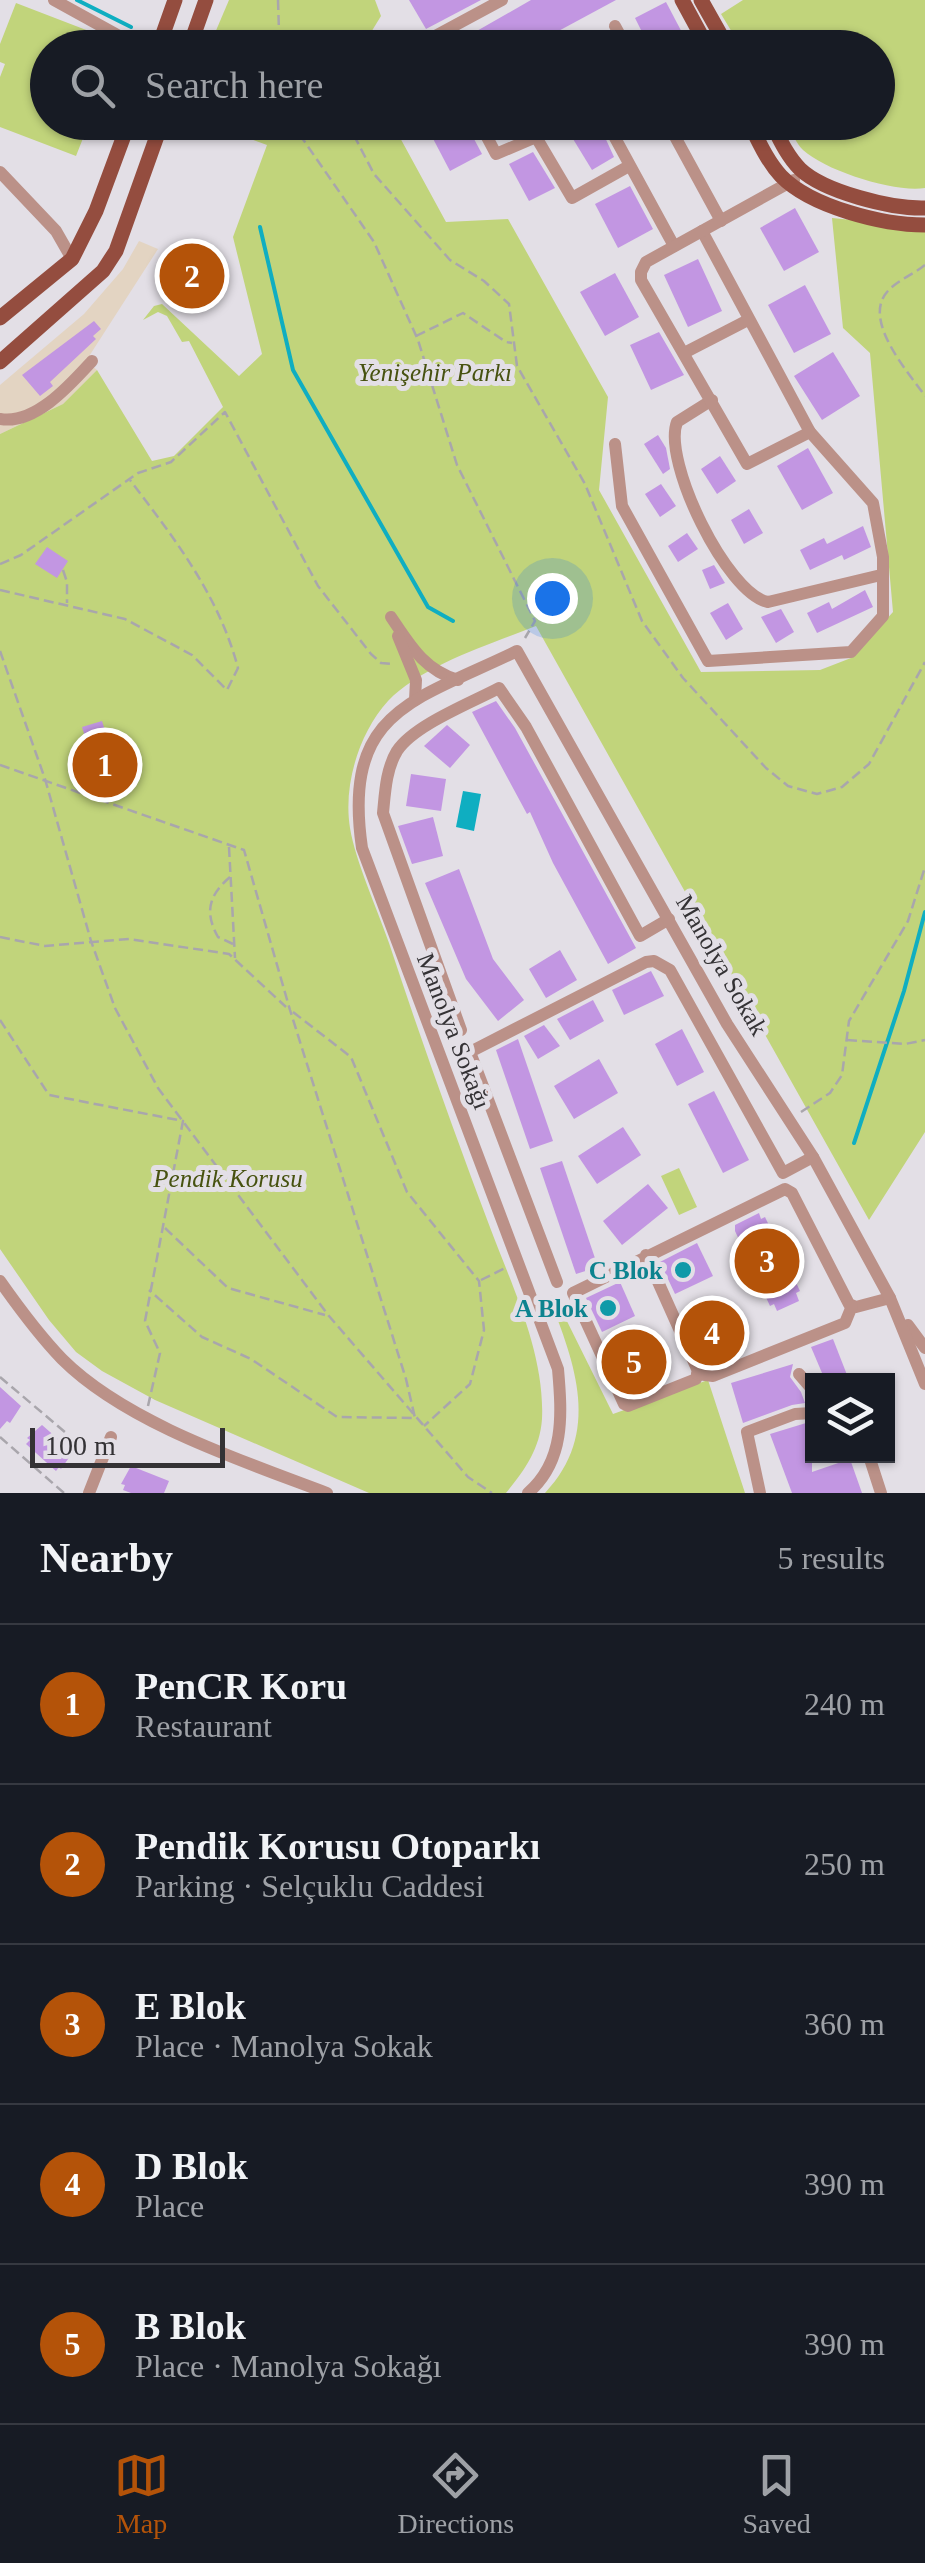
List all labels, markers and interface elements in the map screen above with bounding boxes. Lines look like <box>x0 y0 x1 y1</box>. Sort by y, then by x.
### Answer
search box <box>30 30 895 140</box>
icon: search <box>65 58 120 113</box>
text: Search here <box>145 64 323 106</box>
pin: 2 <box>160 238 224 314</box>
park label: Yenişehir Parkı <box>358 359 512 386</box>
your location <box>527 573 578 624</box>
pin: 1 <box>72 728 138 802</box>
street label: Manolya Sokak <box>671 890 773 1040</box>
street label: Manolya Sokağı <box>412 949 496 1113</box>
park label: Pendik Korusu <box>152 1165 303 1192</box>
pin: 3 <box>734 1224 800 1298</box>
place label: C Blok <box>589 1257 663 1284</box>
marker: C Blok <box>672 1259 694 1281</box>
place label: A Blok <box>515 1295 588 1322</box>
pin: 4 <box>680 1296 744 1370</box>
marker: A Blok <box>597 1297 619 1319</box>
pin: 5 <box>602 1324 666 1400</box>
map controls <box>805 1373 895 1463</box>
button: layers <box>805 1373 895 1463</box>
scale bar <box>30 1423 225 1468</box>
text: 100 m <box>45 1430 116 1461</box>
text: Nearby <box>40 1535 173 1581</box>
text: 5 results <box>777 1540 885 1576</box>
text: PenCR Koru <box>135 1665 347 1707</box>
text: 1 <box>65 1686 81 1722</box>
text: 240 m <box>804 1686 885 1722</box>
text: Restaurant <box>135 1708 272 1744</box>
text: Pendik Korusu Otoparkı <box>135 1825 540 1867</box>
text: 2 <box>65 1846 81 1882</box>
text: 250 m <box>804 1846 885 1882</box>
text: Parking · Selçuklu Caddesi <box>135 1868 484 1904</box>
text: E Blok <box>135 1985 246 2027</box>
text: 3 <box>65 2006 81 2042</box>
text: 360 m <box>804 2006 885 2042</box>
text: Place · Manolya Sokak <box>135 2028 433 2064</box>
text: D Blok <box>135 2145 248 2187</box>
text: 4 <box>65 2166 81 2202</box>
text: 390 m <box>804 2166 885 2202</box>
text: Place <box>135 2188 204 2224</box>
text: B Blok <box>135 2305 246 2347</box>
text: 5 <box>65 2326 81 2362</box>
text: 390 m <box>804 2326 885 2362</box>
text: Place · Manolya Sokağı <box>135 2348 442 2384</box>
tab: Map <box>114 2448 169 2540</box>
tab: Directions <box>397 2448 514 2540</box>
tab: Saved <box>742 2448 811 2540</box>

